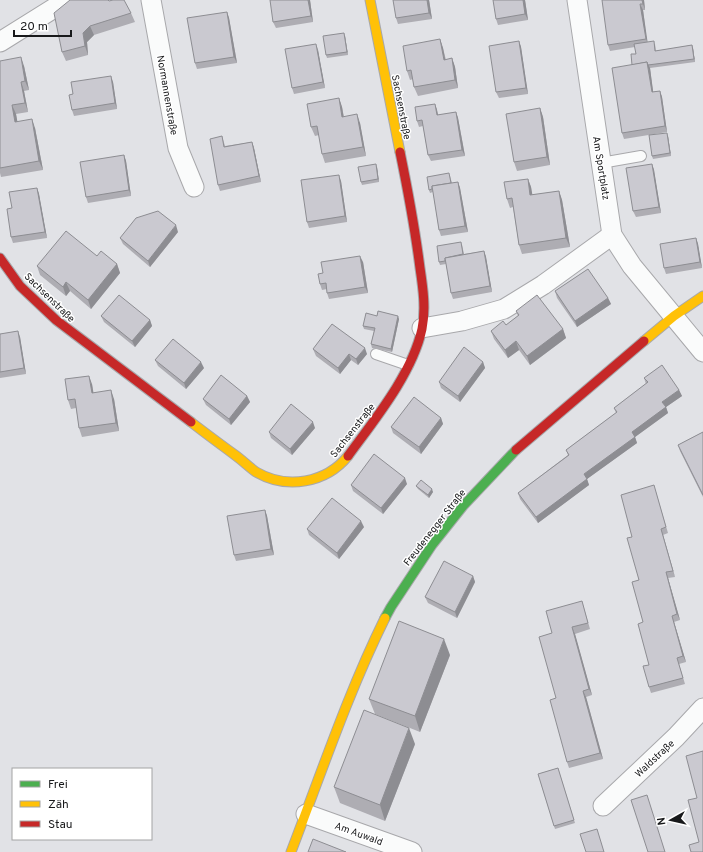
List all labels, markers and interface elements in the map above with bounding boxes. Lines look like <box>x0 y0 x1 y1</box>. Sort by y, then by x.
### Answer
scale bar <box>14 12 71 38</box>
text: 20 m <box>20 19 48 35</box>
street label: Normannenstraße <box>153 54 180 136</box>
street label: Sachsenstraße <box>388 74 413 141</box>
street label: Am Sportplatz <box>589 135 612 201</box>
street label: Sachsenstraße <box>21 271 77 326</box>
street label: Sachsenstraße <box>328 401 378 461</box>
street label: Freudenegger Straße <box>401 487 469 569</box>
street label: Waldstraße <box>632 737 678 781</box>
legend <box>12 768 152 840</box>
text: Frei <box>48 777 68 793</box>
text: Zäh <box>48 797 69 813</box>
north arrow <box>651 800 691 840</box>
text: N <box>655 816 670 826</box>
text: Stau <box>48 817 73 833</box>
street label: Am Auwald <box>333 820 384 849</box>

